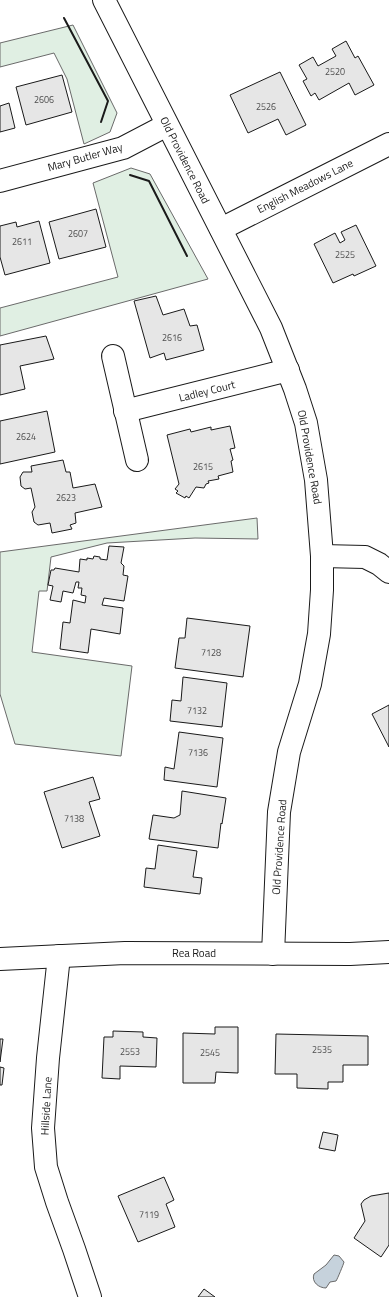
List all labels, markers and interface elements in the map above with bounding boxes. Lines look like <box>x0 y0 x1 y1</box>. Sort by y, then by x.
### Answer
house number: 2520 <box>325 65 345 78</box>
house number: 2606 <box>34 93 54 106</box>
house number: 2526 <box>256 100 276 113</box>
street label: Old Providence Road <box>156 114 214 206</box>
street label: Mary Butler Way <box>46 138 125 175</box>
street label: English Meadows Lane <box>254 155 356 217</box>
house number: 2607 <box>68 227 88 240</box>
house number: 2611 <box>12 235 32 248</box>
house number: 2525 <box>335 248 355 261</box>
house number: 2616 <box>162 331 182 344</box>
street label: Ladley Court <box>177 376 237 406</box>
street label: Old Providence Road <box>294 409 326 506</box>
house number: 2624 <box>16 430 36 443</box>
house number: 2615 <box>193 460 213 473</box>
house number: 2623 <box>56 491 76 504</box>
house number: 7128 <box>201 646 221 659</box>
house number: 7132 <box>187 704 207 717</box>
house number: 7136 <box>188 746 208 759</box>
street label: Old Providence Road <box>268 799 290 895</box>
house number: 7138 <box>64 812 84 825</box>
street label: Rea Road <box>172 945 216 961</box>
house number: 2535 <box>312 1043 332 1056</box>
house number: 2553 <box>120 1045 140 1058</box>
house number: 2545 <box>200 1046 220 1059</box>
street label: Hillside Lane <box>36 1076 56 1136</box>
house number: 7119 <box>139 1208 159 1221</box>

